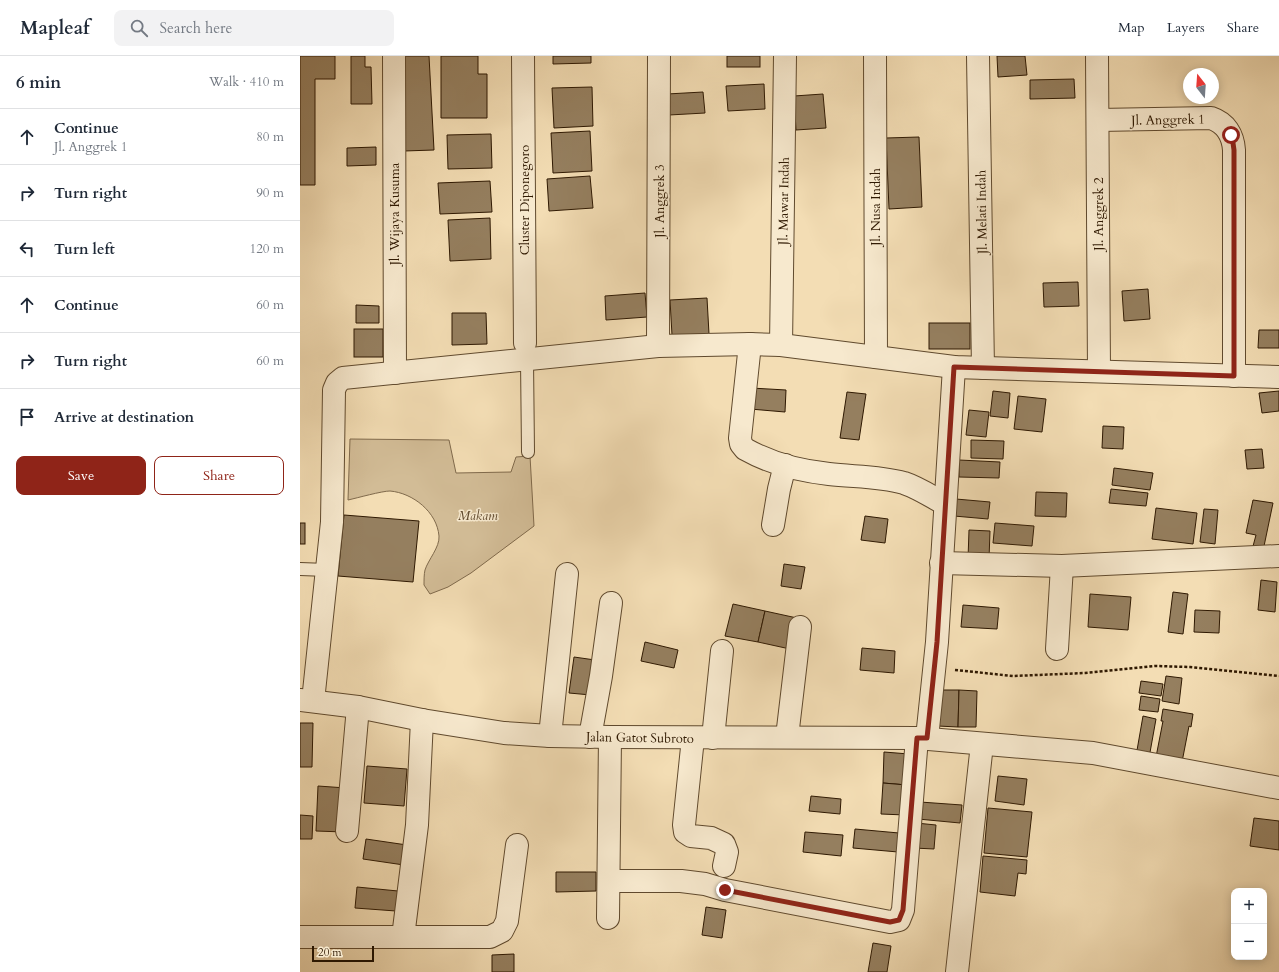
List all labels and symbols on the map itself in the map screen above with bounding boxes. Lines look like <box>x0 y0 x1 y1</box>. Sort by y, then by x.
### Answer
north arrow <box>1183 68 1219 104</box>
street label: Jl. Anggrek 1 <box>1129 110 1205 130</box>
route start <box>1222 126 1240 144</box>
street label: Cluster Diponegoro <box>516 145 534 255</box>
street label: Jl. Mawar Indah <box>774 157 794 247</box>
street label: Jl. Wijaya Kusuma <box>386 162 404 267</box>
street label: Jl. Anggrek 3 <box>651 164 669 240</box>
street label: Jl. Nusa Indah <box>867 168 885 248</box>
street label: Jl. Melati Indah <box>972 170 992 256</box>
street label: Jl. Anggrek 2 <box>1090 177 1108 253</box>
park label: Makam <box>458 507 498 525</box>
street label: Jalan Gatot Subroto <box>584 728 694 748</box>
route end <box>716 881 734 899</box>
scale bar <box>312 944 374 963</box>

